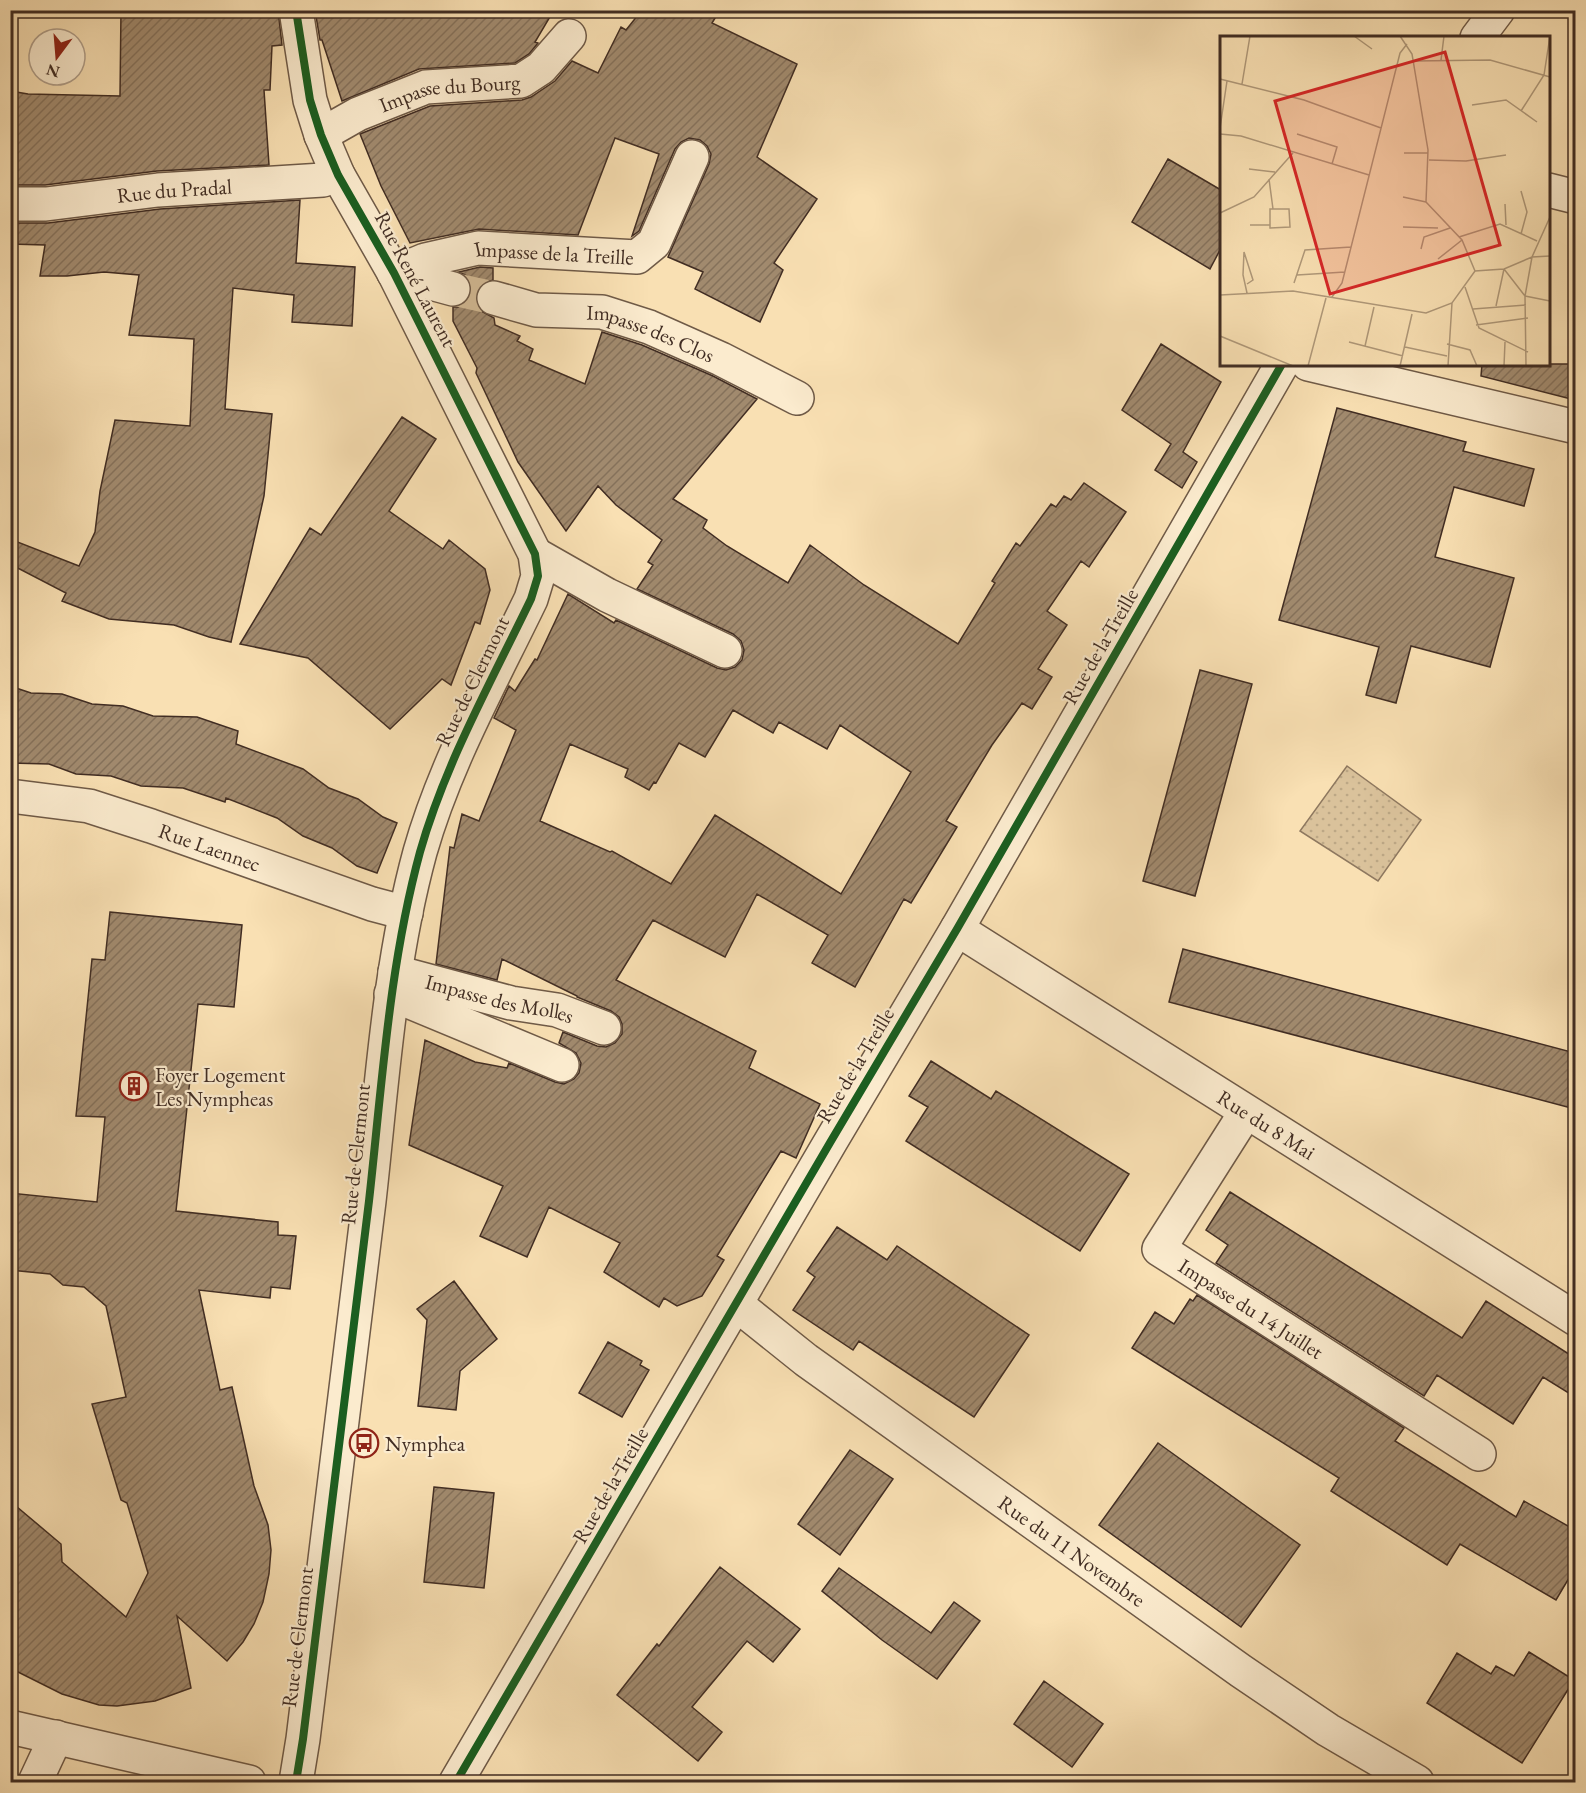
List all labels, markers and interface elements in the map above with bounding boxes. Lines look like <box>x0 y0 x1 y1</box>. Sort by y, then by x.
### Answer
north arrow <box>27 27 87 87</box>
inset map <box>1220 36 1550 366</box>
text: N <box>44 59 62 83</box>
street label: Impasse du Bourg <box>375 68 522 118</box>
street label: Rue du Pradal <box>115 172 233 209</box>
street label: Rue René Laurent <box>369 207 463 352</box>
street label: Impasse de la Treille <box>471 234 634 270</box>
street label: Impasse des Clos <box>586 298 719 368</box>
street label: Rue de la Treille <box>1056 583 1144 709</box>
street label: Rue de Clermont <box>429 611 515 750</box>
street label: Rue Laennec <box>155 816 264 877</box>
street label: Impasse des Molles <box>422 967 578 1029</box>
street label: Rue de la Treille <box>810 1002 900 1128</box>
place label: Foyer Logement Les Nympheas <box>155 1061 286 1112</box>
building icon: Foyer Logement Les Nympheas <box>118 1070 150 1102</box>
street label: Rue de Clermont <box>334 1082 376 1226</box>
street label: Rue du 8 Mai <box>1213 1083 1321 1165</box>
street label: Impasse du 14 Juillet <box>1174 1252 1329 1365</box>
street label: Rue de la Treille <box>566 1422 654 1548</box>
bus stop icon: Nymphea <box>348 1427 380 1459</box>
place label: Nymphea <box>385 1430 466 1457</box>
street label: Rue du 11 Novembre <box>993 1489 1151 1612</box>
street label: Rue de Clermont <box>275 1565 319 1709</box>

